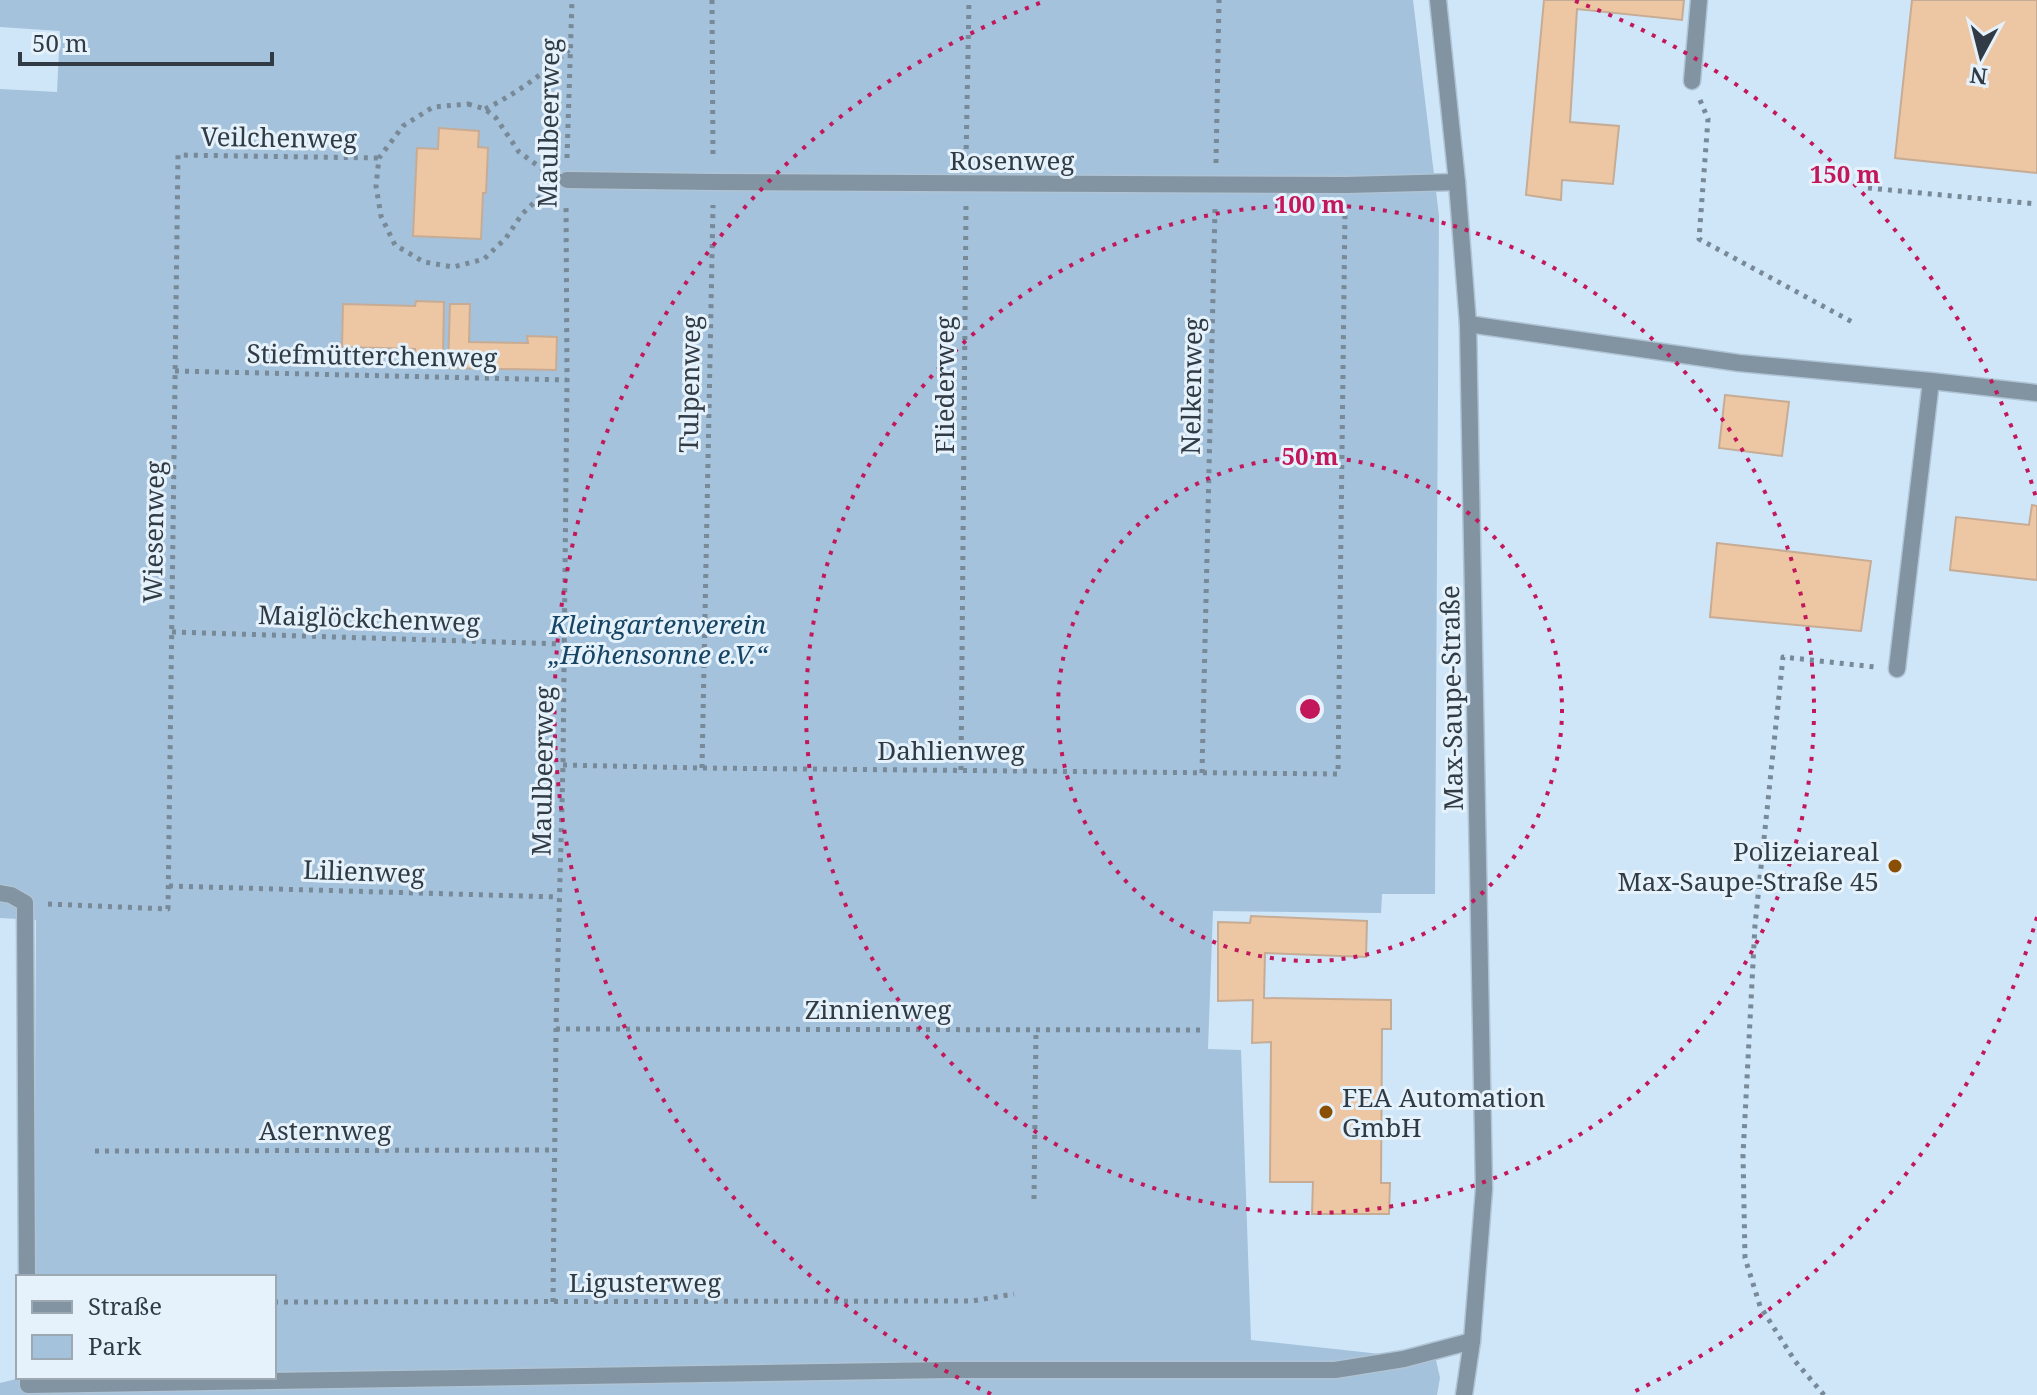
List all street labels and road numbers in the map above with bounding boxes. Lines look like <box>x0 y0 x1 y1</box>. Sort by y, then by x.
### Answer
street label: Maulbeerweg <box>529 38 567 208</box>
street label: Veilchenweg <box>200 118 358 156</box>
street label: Rosenweg <box>950 142 1074 178</box>
street label: Tulpenweg <box>670 315 708 453</box>
street label: Fliederweg <box>926 316 962 454</box>
street label: Nelkenweg <box>1172 317 1210 455</box>
street label: Stiefmütterchenweg <box>246 335 498 375</box>
street label: Wiesenweg <box>134 461 172 603</box>
street label: Max-Saupe-Straße <box>1431 585 1471 811</box>
street label: Maiglöckchenweg <box>257 596 481 640</box>
street label: Maulbeerweg <box>523 686 561 856</box>
street label: Dahlienweg <box>877 732 1025 768</box>
street label: Lilienweg <box>302 851 426 891</box>
street label: Zinnienweg <box>805 991 951 1027</box>
street label: Asternweg <box>259 1112 391 1148</box>
street label: Ligusterweg <box>569 1264 721 1300</box>

